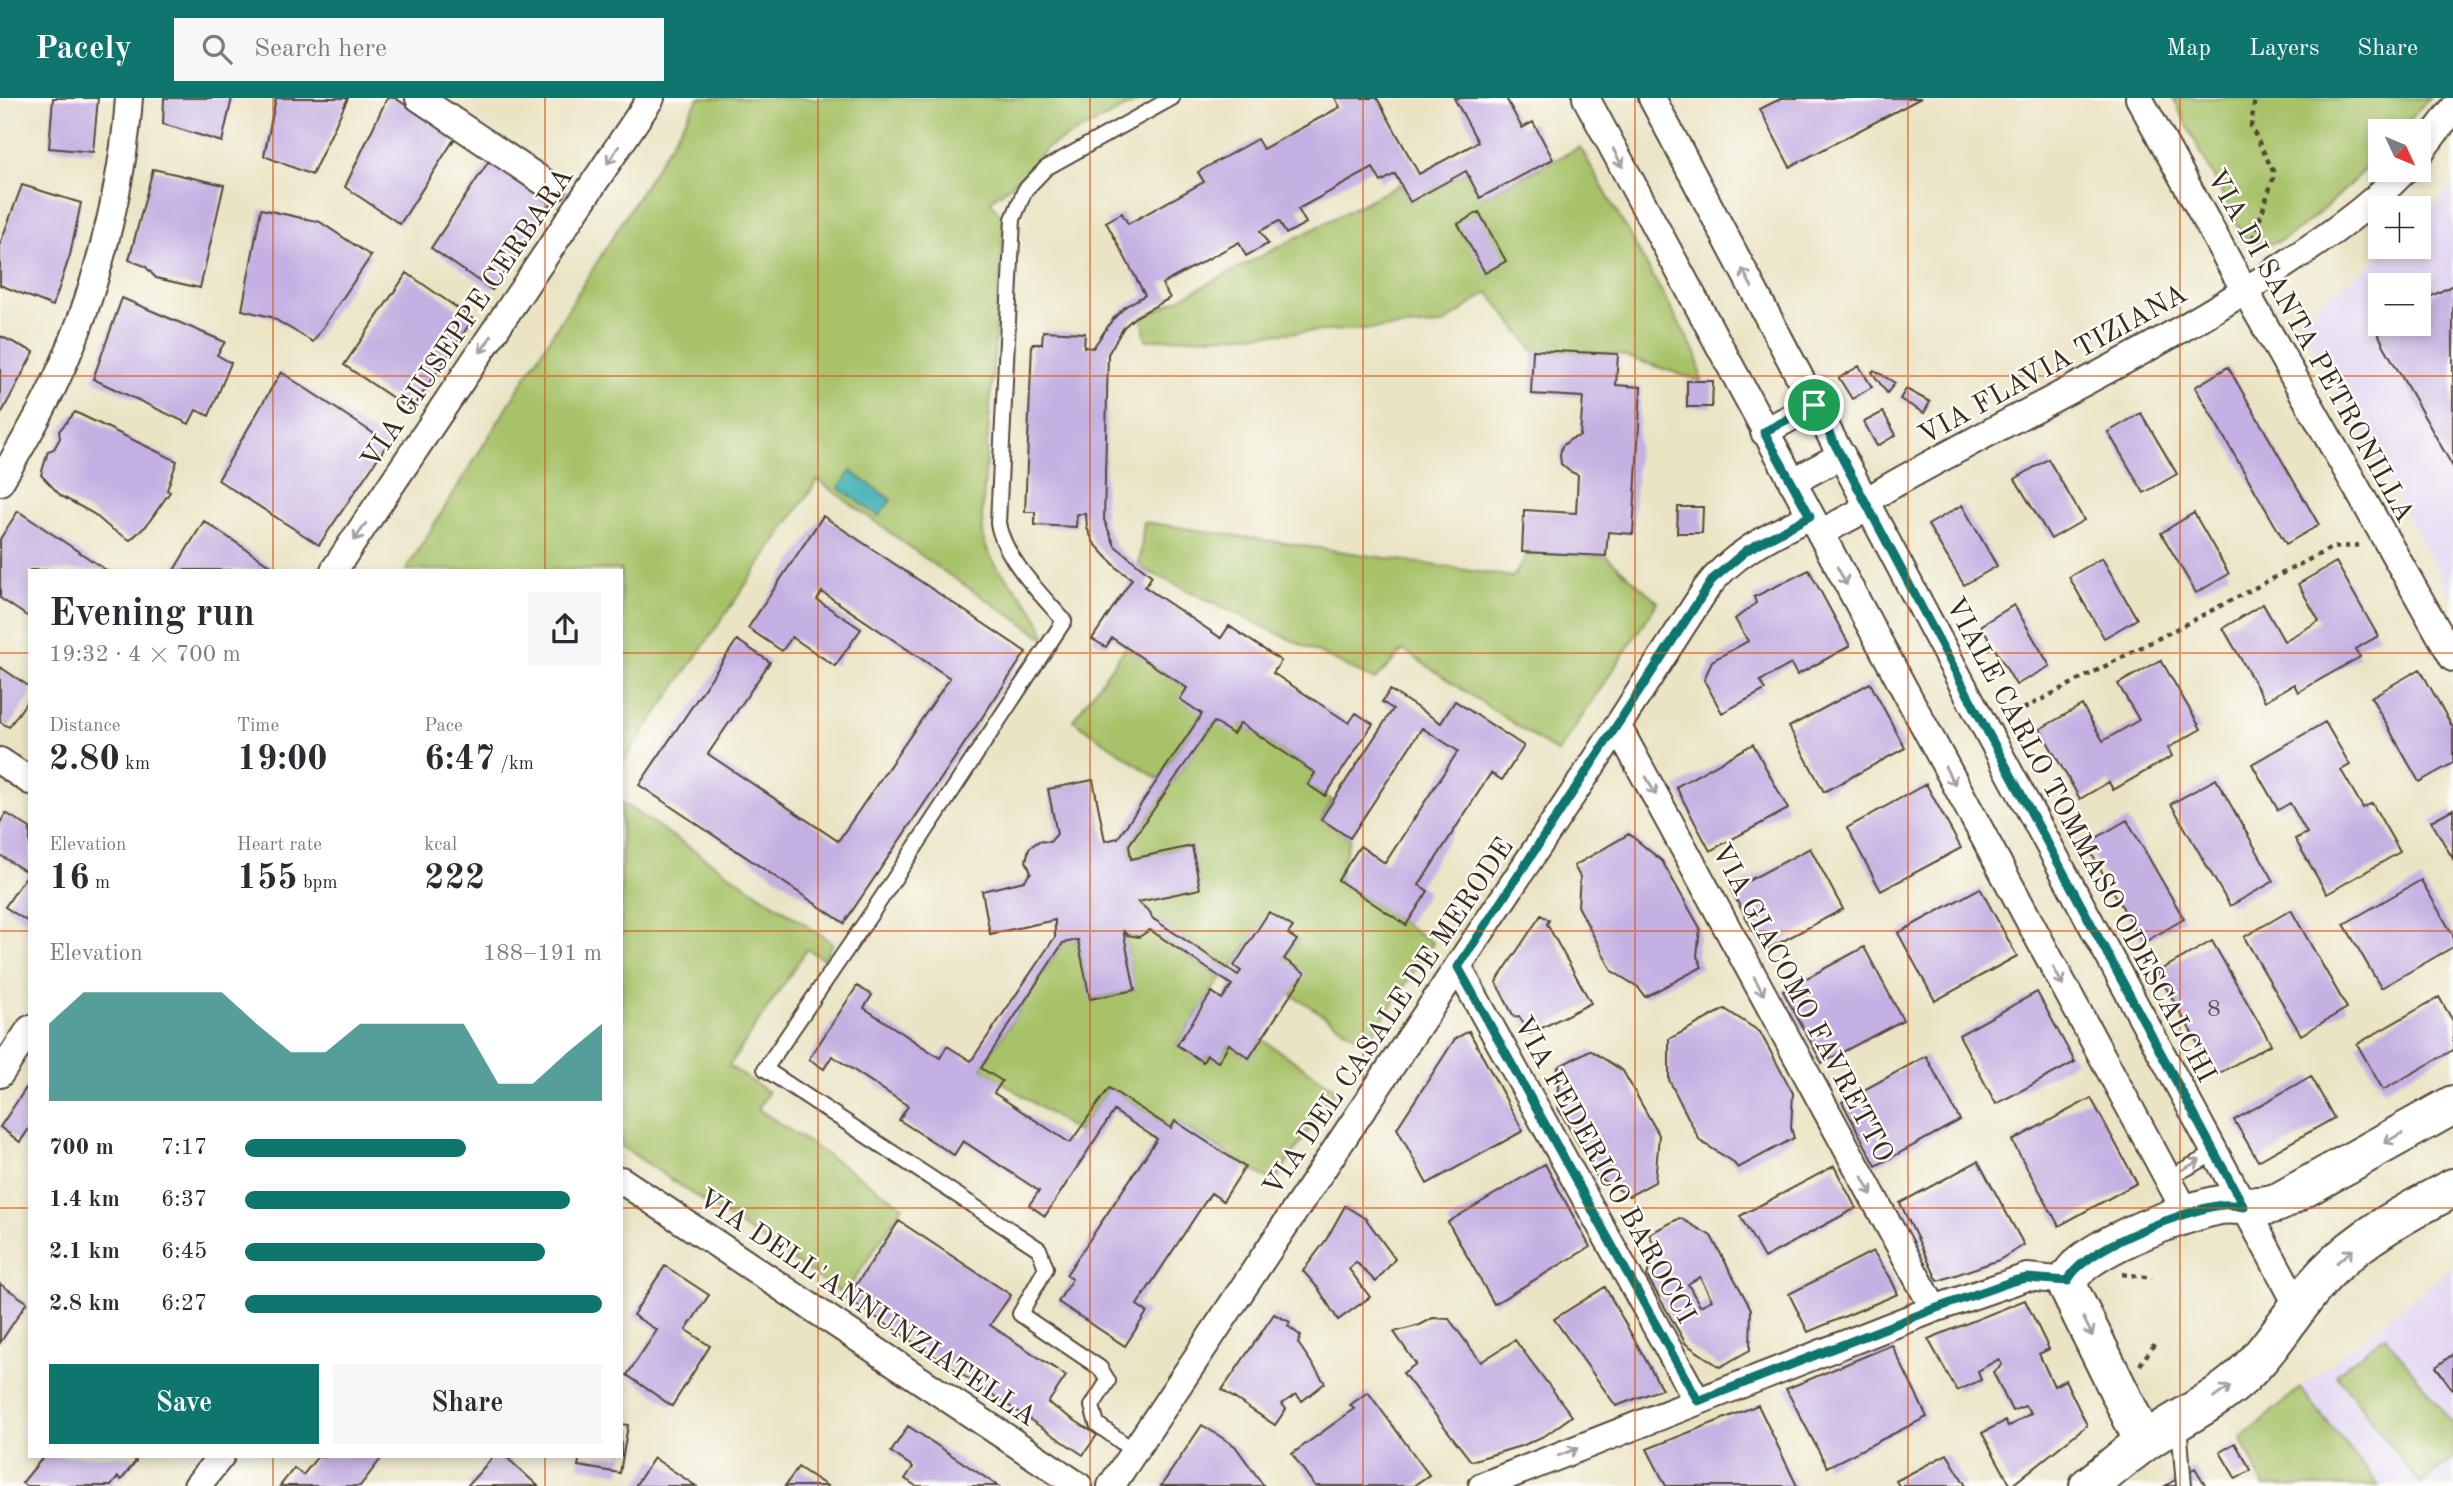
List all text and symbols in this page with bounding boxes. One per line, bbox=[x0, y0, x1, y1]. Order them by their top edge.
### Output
search box bbox=[174, 18, 664, 81]
icon: search bbox=[198, 30, 236, 68]
text: Pacely bbox=[35, 33, 132, 66]
text: Search here bbox=[254, 36, 387, 62]
text: Map bbox=[2167, 37, 2211, 61]
text: Layers bbox=[2249, 37, 2319, 61]
text: Share bbox=[2357, 37, 2418, 61]
north arrow bbox=[2368, 119, 2431, 182]
map controls bbox=[2368, 119, 2431, 336]
one-way arrow bbox=[606, 144, 620, 164]
one-way arrow bbox=[1612, 147, 1625, 168]
street label: VIA GIUSEPPE CERBARA bbox=[357, 163, 580, 474]
street label: VIA DI SANTA PETRONILLA bbox=[2200, 165, 2418, 528]
button: + bbox=[2368, 196, 2431, 259]
one-way arrow bbox=[1740, 268, 1754, 289]
button: − bbox=[2368, 273, 2431, 336]
street label: VIA FLAVIA TIZIANA bbox=[1915, 280, 2192, 451]
one-way arrow bbox=[479, 333, 493, 353]
pin bbox=[1784, 375, 1844, 435]
icon: arrive bbox=[1795, 386, 1833, 424]
one-way arrow bbox=[352, 522, 366, 542]
one-way arrow bbox=[1836, 565, 1850, 585]
button: share bbox=[528, 592, 602, 666]
street label: VIALE CARLO TOMMASO ODESCALCHI bbox=[1939, 593, 2220, 1088]
text: Evening run bbox=[49, 596, 255, 634]
text: 19:32 · 4 × 700 m bbox=[49, 643, 241, 666]
text: Distance bbox=[49, 717, 121, 736]
text: Time bbox=[237, 717, 279, 736]
text: Pace bbox=[424, 717, 463, 736]
text: 2.80 bbox=[49, 742, 120, 777]
text: 19:00 bbox=[237, 742, 328, 777]
text: 6:47 bbox=[424, 742, 495, 777]
text: km bbox=[120, 755, 150, 774]
text: /km bbox=[495, 755, 534, 774]
one-way arrow bbox=[1944, 765, 1958, 786]
one-way arrow bbox=[1644, 775, 1658, 796]
street label: VIA DEL CASALE DE MERODE bbox=[1259, 834, 1520, 1202]
text: Elevation bbox=[49, 836, 126, 855]
text: Heart rate bbox=[237, 836, 322, 855]
text: kcal bbox=[424, 836, 457, 855]
street label: VIA GIACOMO FAVRETTO bbox=[1705, 840, 1897, 1167]
text: 16 bbox=[49, 861, 90, 896]
text: 155 bbox=[237, 861, 298, 896]
text: 222 bbox=[424, 861, 485, 896]
text: m bbox=[90, 874, 110, 893]
text: bpm bbox=[298, 874, 338, 893]
text: Elevation bbox=[49, 942, 143, 965]
text: 188–191 m bbox=[483, 942, 602, 965]
one-way arrow bbox=[2052, 965, 2066, 986]
one-way arrow bbox=[1753, 975, 1766, 996]
house number: 8 bbox=[2207, 998, 2221, 1022]
street label: VIA FEDERICO BAROCCI bbox=[1507, 1012, 1700, 1329]
one-way arrow bbox=[2384, 1131, 2404, 1145]
text: 700 m bbox=[49, 1136, 114, 1159]
text: 7:17 bbox=[161, 1136, 207, 1159]
one-way arrow bbox=[2180, 1158, 2201, 1172]
one-way arrow bbox=[1860, 1176, 1874, 1196]
street label: VIA DELL'ANNUNZIATELLA bbox=[692, 1185, 1041, 1432]
text: 1.4 km bbox=[49, 1188, 120, 1211]
text: 6:37 bbox=[161, 1188, 207, 1211]
text: 2.1 km bbox=[49, 1240, 120, 1263]
text: 6:45 bbox=[161, 1240, 207, 1263]
one-way arrow bbox=[2336, 1249, 2354, 1264]
text: 2.8 km bbox=[49, 1292, 120, 1315]
text: 6:27 bbox=[161, 1292, 207, 1315]
one-way arrow bbox=[2081, 1316, 2095, 1337]
button: Save bbox=[49, 1364, 319, 1444]
button: Share bbox=[333, 1364, 602, 1444]
one-way arrow bbox=[2212, 1385, 2231, 1399]
one-way arrow bbox=[1557, 1445, 1578, 1458]

